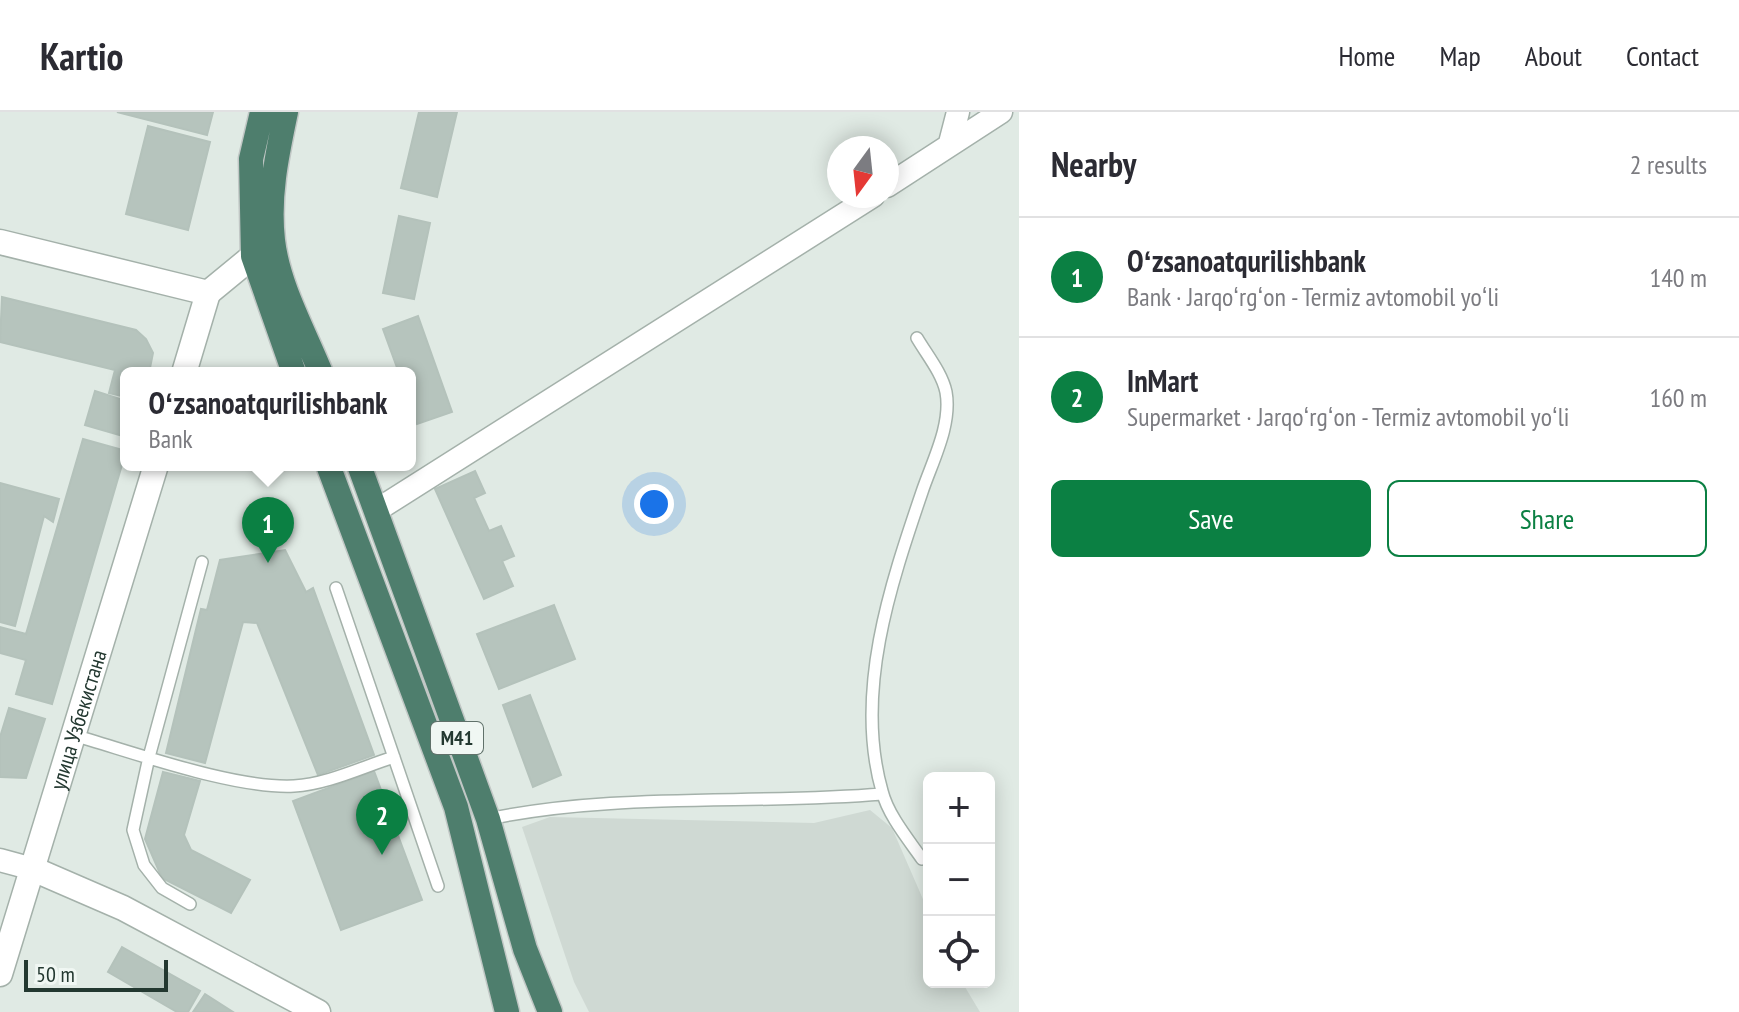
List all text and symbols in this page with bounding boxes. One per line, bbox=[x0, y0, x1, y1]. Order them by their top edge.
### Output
text: Kartio bbox=[40, 31, 124, 80]
text: Home bbox=[1339, 37, 1395, 74]
text: Map bbox=[1439, 37, 1481, 74]
text: About bbox=[1525, 37, 1582, 74]
text: Contact bbox=[1626, 37, 1699, 74]
north arrow bbox=[827, 136, 899, 208]
text: Nearby bbox=[1051, 142, 1136, 186]
text: 2 results bbox=[1630, 148, 1707, 181]
text: Oʻzsanoatqurilishbank bbox=[1127, 241, 1366, 280]
text: 1 bbox=[1071, 261, 1083, 294]
text: 140 m bbox=[1649, 261, 1707, 294]
text: Bank · Jarqoʻrgʻon - Termiz avtomobil yoʻli bbox=[1127, 280, 1499, 313]
text: InMart bbox=[1127, 361, 1198, 400]
popup bbox=[120, 367, 416, 471]
text: 2 bbox=[1071, 381, 1083, 414]
text: 160 m bbox=[1649, 381, 1707, 414]
text: Oʻzsanoatqurilishbank bbox=[149, 383, 387, 422]
text: Supermarket · Jarqoʻrgʻon - Termiz avtomobil yoʻli bbox=[1127, 400, 1569, 433]
text: Bank bbox=[149, 422, 193, 455]
button: Save bbox=[1051, 480, 1371, 557]
button: Share bbox=[1387, 480, 1707, 557]
your location bbox=[634, 484, 674, 524]
pin: 1 bbox=[242, 497, 294, 563]
street label: улица Узбекистана bbox=[43, 646, 113, 793]
road number: M41 bbox=[431, 722, 483, 754]
map controls bbox=[923, 772, 995, 988]
button: + bbox=[923, 772, 995, 844]
pin: 2 bbox=[356, 789, 408, 855]
button: − bbox=[923, 844, 995, 916]
button: locate bbox=[923, 916, 995, 988]
scale bar bbox=[24, 956, 168, 992]
text: 50 m bbox=[36, 960, 75, 988]

